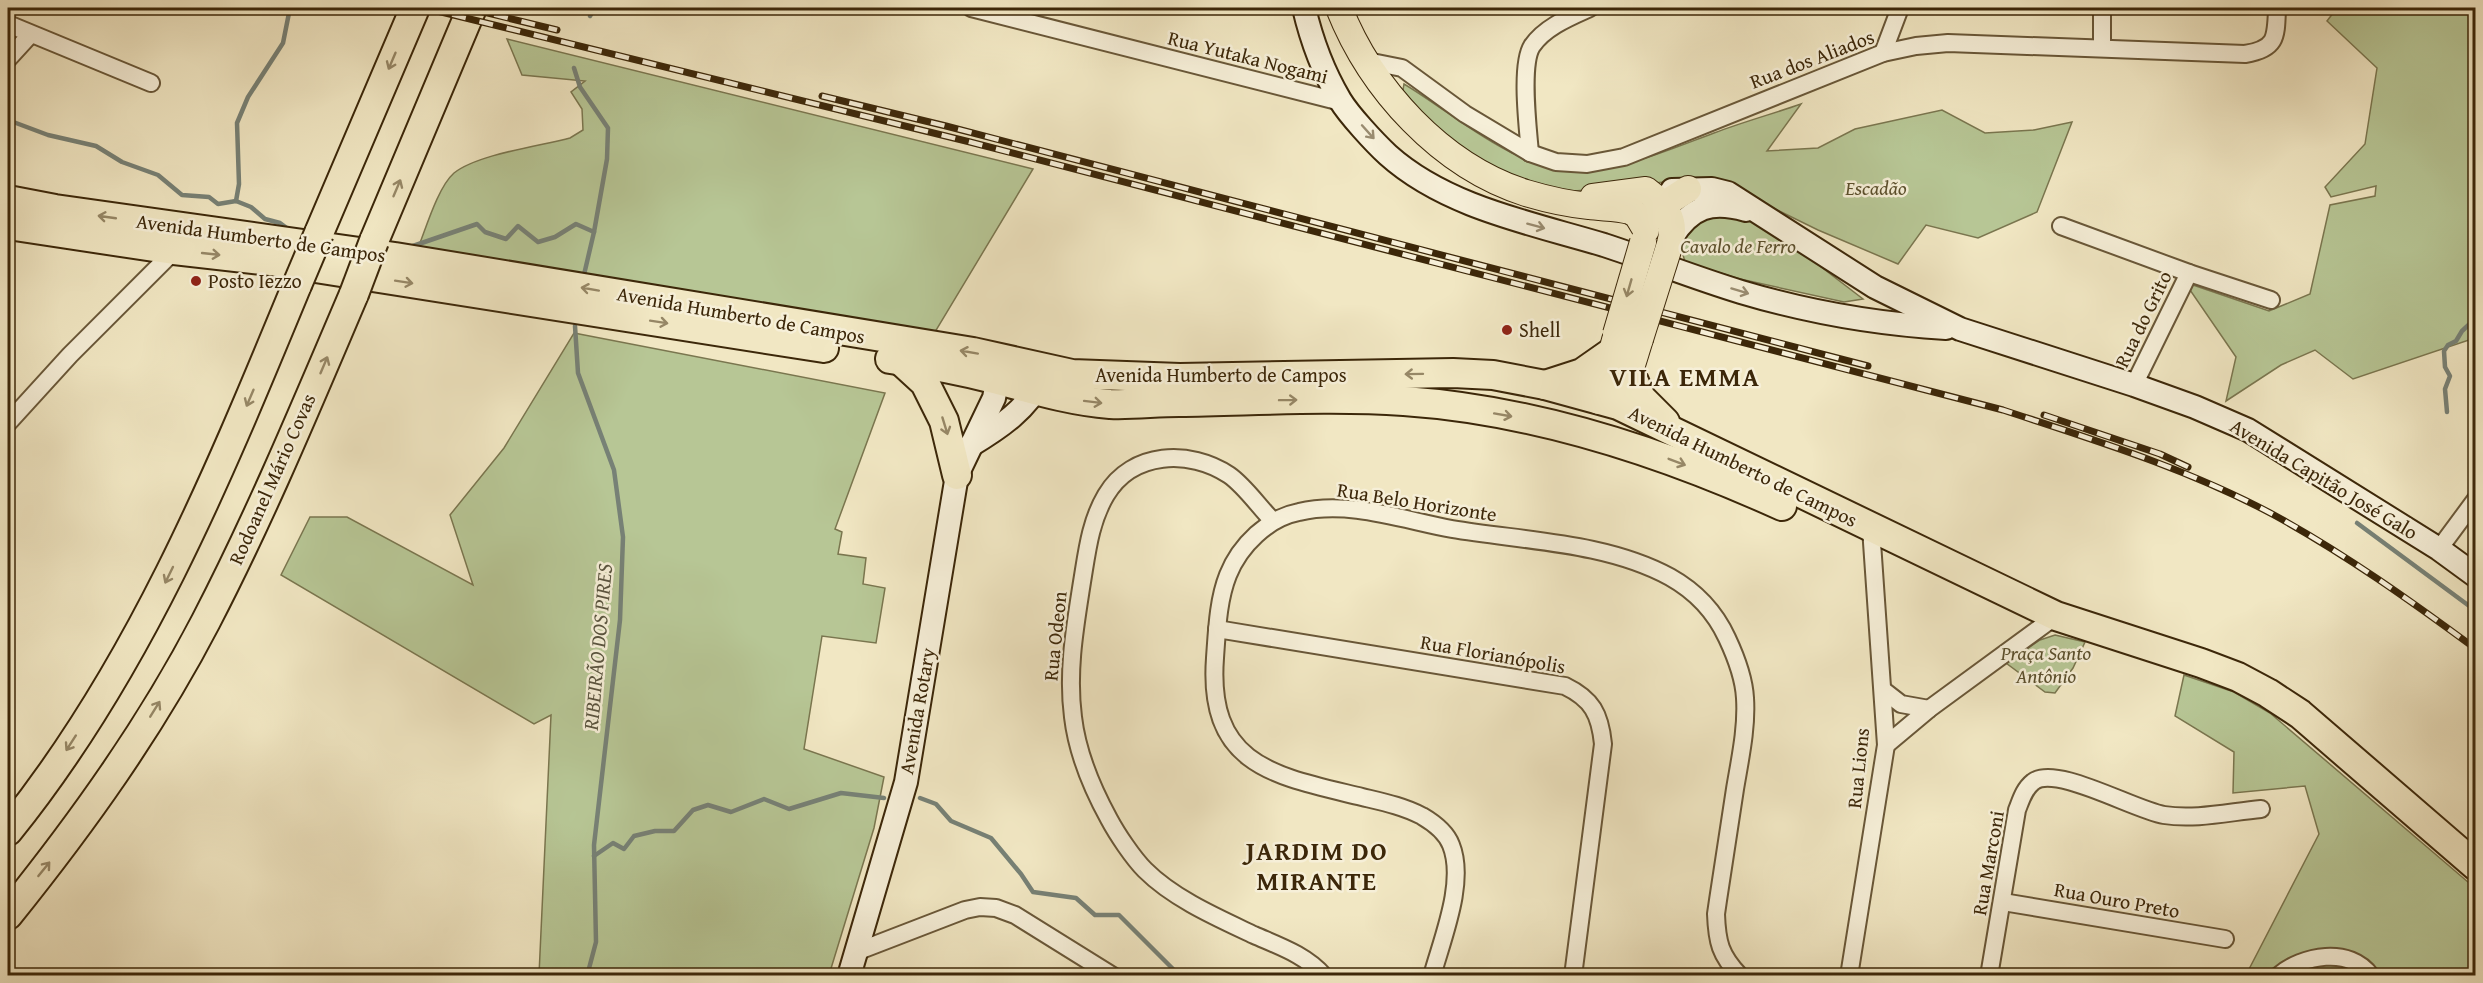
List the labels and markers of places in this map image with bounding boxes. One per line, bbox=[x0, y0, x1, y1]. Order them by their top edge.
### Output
place label: Posto Iezzo bbox=[208, 266, 302, 295]
marker: Posto Iezzo bbox=[189, 274, 203, 288]
place label: Shell bbox=[1519, 315, 1561, 344]
marker: Shell bbox=[1500, 323, 1514, 337]

